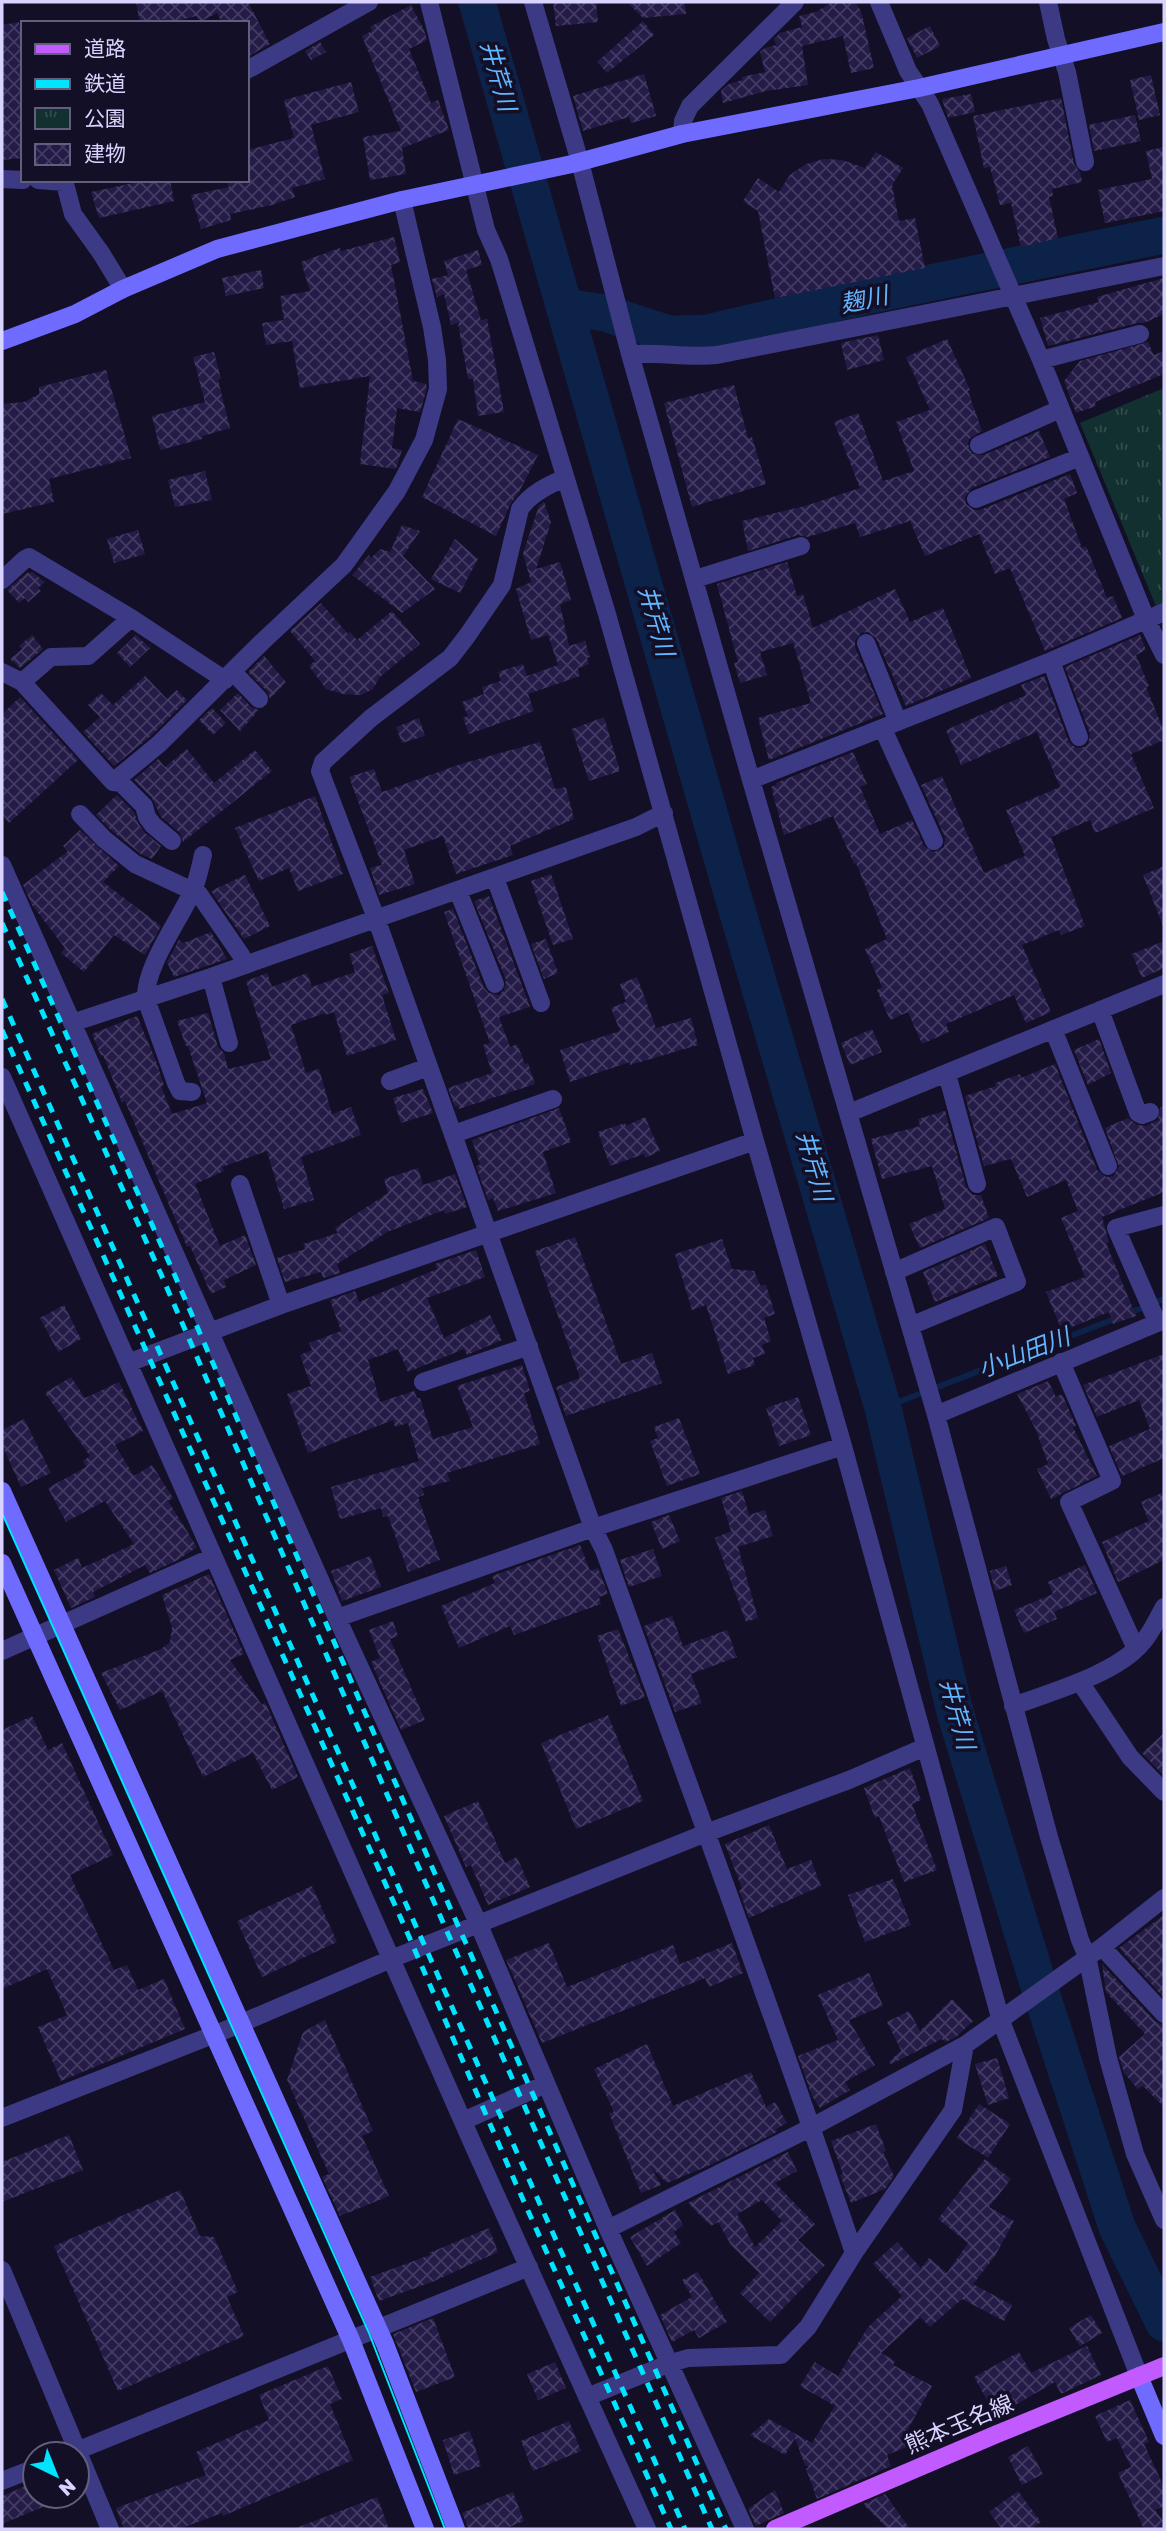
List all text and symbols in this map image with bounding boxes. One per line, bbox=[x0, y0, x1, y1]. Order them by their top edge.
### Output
legend bbox=[21, 21, 248, 182]
text: 道路 bbox=[84, 35, 126, 61]
water label: 井芹川 bbox=[476, 37, 524, 117]
text: 鉄道 bbox=[84, 70, 126, 96]
text: 公園 bbox=[84, 105, 126, 131]
text: 建物 bbox=[84, 140, 126, 166]
water label: 麹川 bbox=[837, 279, 893, 318]
water label: 井芹川 bbox=[634, 582, 682, 662]
water label: 井芹川 bbox=[792, 1127, 840, 1207]
water label: 小山田川 bbox=[973, 1320, 1076, 1382]
water label: 井芹川 bbox=[935, 1675, 983, 1755]
street label: 熊本玉名線 bbox=[900, 2388, 1017, 2458]
north arrow bbox=[21, 2440, 91, 2510]
text: N bbox=[55, 2474, 81, 2501]

